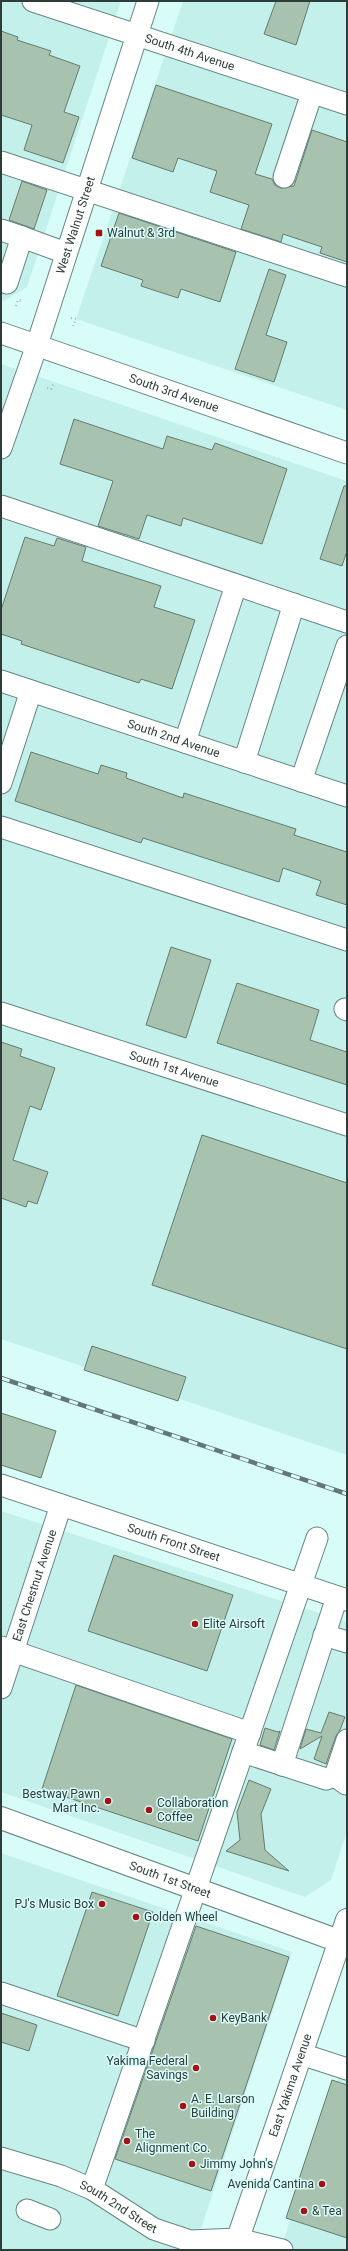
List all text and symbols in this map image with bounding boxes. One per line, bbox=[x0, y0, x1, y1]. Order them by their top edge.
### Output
street label: South 4th Avenue bbox=[143, 31, 236, 74]
street label: West Walnut Street bbox=[53, 175, 98, 276]
place label: Walnut & 3rd bbox=[107, 226, 175, 240]
marker: Walnut & 3rd bbox=[94, 228, 104, 238]
street label: South 3rd Avenue bbox=[127, 371, 221, 415]
street label: South 2nd Avenue bbox=[126, 717, 222, 760]
street label: South 1st Avenue bbox=[128, 1048, 221, 1090]
street label: South Front Street bbox=[126, 1521, 222, 1564]
street label: East Chestnut Avenue bbox=[10, 1528, 60, 1643]
place label: Elite Airsoft bbox=[203, 1617, 265, 1631]
marker: Elite Airsoft bbox=[190, 1619, 200, 1629]
place label: Bestway Pawn Mart Inc. bbox=[22, 1787, 100, 1815]
marker: Bestway Pawn Mart Inc. bbox=[103, 1796, 113, 1806]
place label: Collaboration Coffee bbox=[157, 1796, 228, 1824]
marker: Collaboration Coffee bbox=[144, 1805, 154, 1815]
street label: South 1st Street bbox=[127, 1858, 213, 1901]
place label: PJ's Music Box bbox=[15, 1897, 94, 1911]
marker: PJ's Music Box bbox=[97, 1899, 107, 1909]
place label: Golden Wheel bbox=[144, 1910, 218, 1924]
marker: Golden Wheel bbox=[131, 1912, 141, 1922]
place label: KeyBank bbox=[221, 2011, 268, 2025]
marker: KeyBank bbox=[208, 2013, 218, 2023]
street label: East Yakima Avenue bbox=[266, 2032, 315, 2139]
place label: Yakima Federal Savings bbox=[106, 2054, 188, 2082]
marker: Yakima Federal Savings bbox=[191, 2063, 201, 2073]
place label: A. E. Larson Building bbox=[191, 2092, 255, 2120]
marker: A. E. Larson Building bbox=[178, 2101, 188, 2111]
place label: The Alignment Co. bbox=[135, 2127, 210, 2155]
marker: The Alignment Co. bbox=[122, 2136, 132, 2146]
place label: Jimmy John's bbox=[200, 2157, 273, 2171]
marker: Jimmy John's bbox=[187, 2159, 197, 2169]
place label: Avenida Cantina bbox=[228, 2177, 314, 2191]
street label: South 2nd Street bbox=[78, 2178, 159, 2236]
marker: Avenida Cantina bbox=[317, 2179, 327, 2189]
place label: & Tea bbox=[312, 2204, 342, 2218]
marker: & Tea bbox=[299, 2206, 309, 2216]

